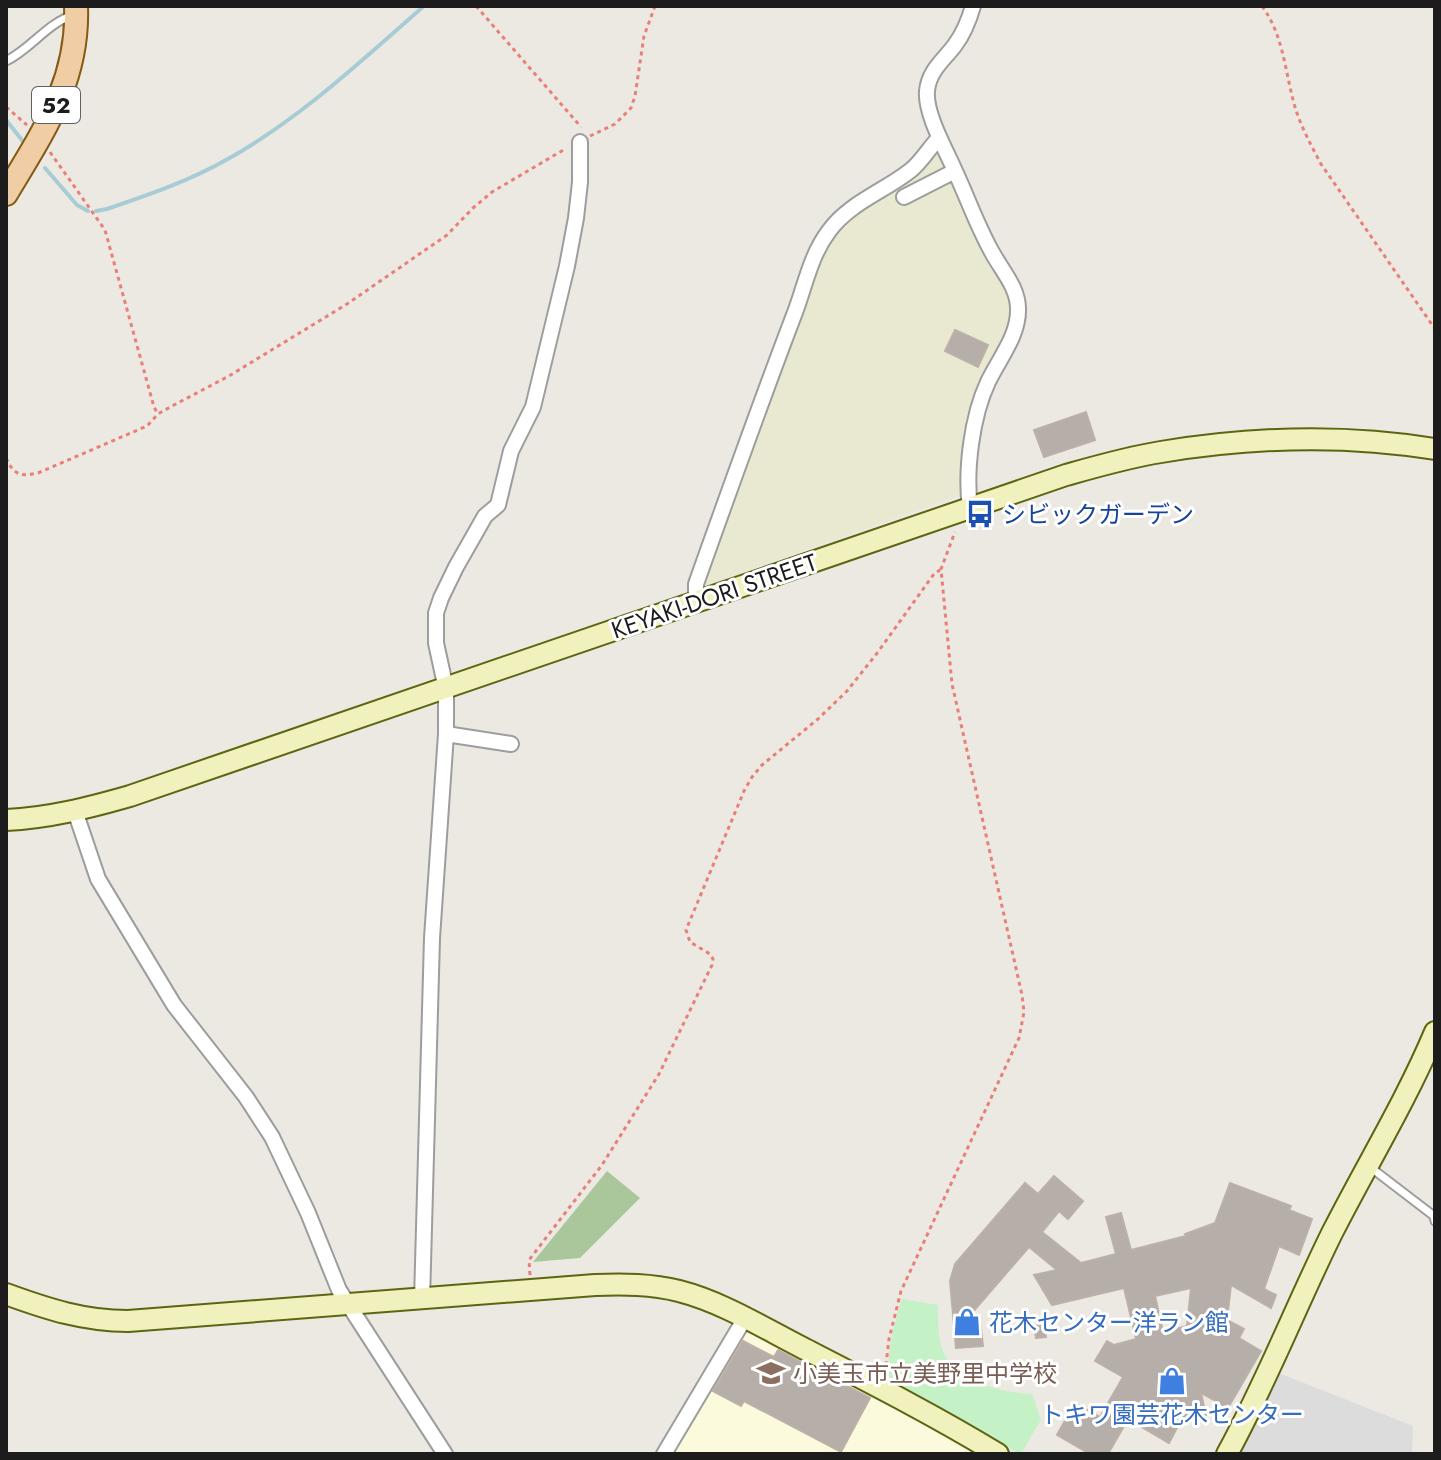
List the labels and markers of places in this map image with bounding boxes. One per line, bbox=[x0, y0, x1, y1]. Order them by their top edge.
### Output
place label: シビックガーデン bbox=[1002, 497, 1194, 532]
bus stop icon: シビックガーデン bbox=[965, 499, 995, 529]
place label: 花木センター洋ラン館 bbox=[989, 1305, 1229, 1340]
shop icon: 花木センター洋ラン館 bbox=[952, 1307, 982, 1337]
place label: 小美玉市立美野里中学校 bbox=[793, 1356, 1057, 1391]
school or university icon: 小美玉市立美野里中学校 bbox=[756, 1358, 786, 1388]
shop icon: トキワ園芸花木センター bbox=[1157, 1366, 1187, 1396]
place label: トキワ園芸花木センター bbox=[1040, 1397, 1304, 1432]

